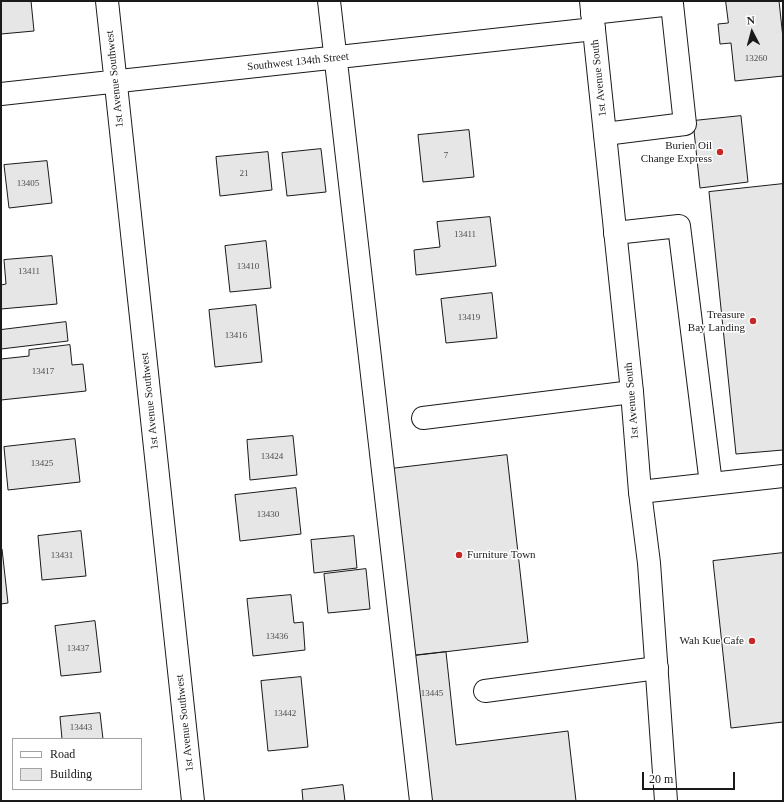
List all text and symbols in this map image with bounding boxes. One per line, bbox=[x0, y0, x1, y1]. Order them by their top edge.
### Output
north arrow bbox=[732, 12, 772, 52]
text: N bbox=[746, 14, 755, 26]
street label: 1st Avenue Southwest bbox=[103, 30, 127, 128]
street label: 1st Avenue South bbox=[588, 39, 610, 117]
street label: Southwest 134th Street bbox=[247, 50, 349, 74]
house number: 13260 bbox=[745, 54, 767, 64]
place label: Burien Oil Change Express bbox=[641, 139, 712, 165]
marker: Burien Oil Change Express bbox=[715, 147, 725, 157]
house number: 7 bbox=[444, 151, 448, 161]
house number: 21 bbox=[240, 169, 248, 179]
house number: 13405 bbox=[17, 179, 39, 189]
house number: 13411 bbox=[454, 230, 476, 240]
house number: 13410 bbox=[237, 262, 259, 272]
house number: 13411 bbox=[18, 267, 40, 277]
place label: Treasure Bay Landing bbox=[688, 308, 745, 334]
house number: 13419 bbox=[458, 313, 480, 323]
marker: Treasure Bay Landing bbox=[748, 316, 758, 326]
house number: 13416 bbox=[225, 331, 247, 341]
street label: 1st Avenue Southwest bbox=[138, 352, 162, 450]
street label: 1st Avenue South bbox=[622, 362, 642, 440]
house number: 13417 bbox=[32, 367, 54, 377]
house number: 13424 bbox=[261, 452, 283, 462]
house number: 13425 bbox=[31, 459, 53, 469]
house number: 13430 bbox=[257, 510, 279, 520]
place label: Furniture Town bbox=[467, 548, 536, 562]
marker: Furniture Town bbox=[454, 550, 464, 560]
house number: 13431 bbox=[51, 551, 73, 561]
house number: 13436 bbox=[266, 632, 288, 642]
place label: Wah Kue Cafe bbox=[680, 634, 744, 648]
marker: Wah Kue Cafe bbox=[747, 636, 757, 646]
house number: 13437 bbox=[67, 644, 89, 654]
street label: 1st Avenue Southwest bbox=[173, 674, 197, 772]
house number: 13445 bbox=[421, 689, 443, 699]
house number: 13442 bbox=[274, 709, 296, 719]
house number: 13443 bbox=[70, 723, 92, 733]
legend bbox=[12, 738, 142, 790]
text: Road bbox=[50, 747, 75, 761]
scale bar bbox=[644, 764, 737, 790]
text: Building bbox=[50, 767, 92, 781]
text: 20 m bbox=[649, 772, 673, 786]

